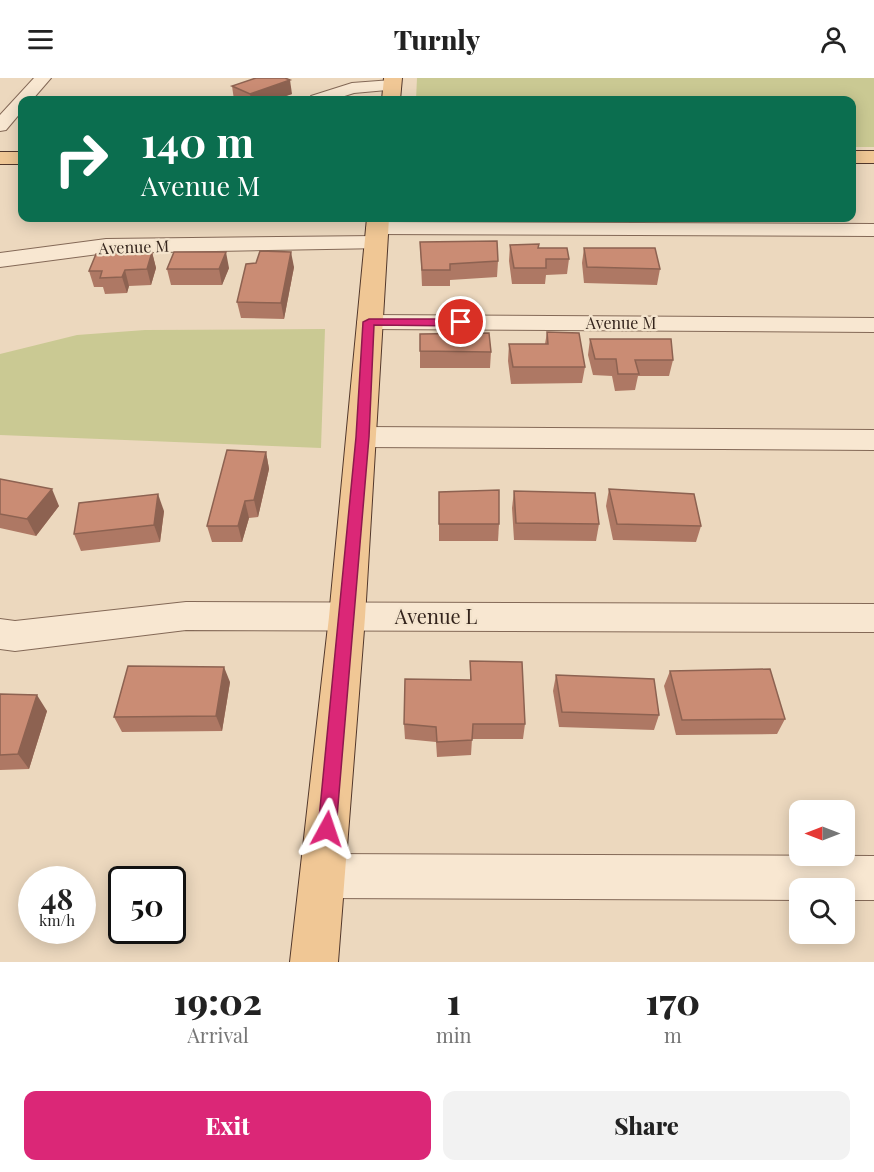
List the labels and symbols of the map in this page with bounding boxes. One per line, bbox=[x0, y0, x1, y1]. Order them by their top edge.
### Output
street label: Avenue M bbox=[97, 235, 170, 258]
pin bbox=[435, 296, 486, 347]
street label: Avenue M bbox=[585, 312, 656, 333]
street label: Avenue L bbox=[394, 602, 478, 629]
position arrow bbox=[295, 797, 359, 861]
north arrow bbox=[789, 800, 855, 866]
speed limit sign: 50 bbox=[108, 866, 186, 944]

